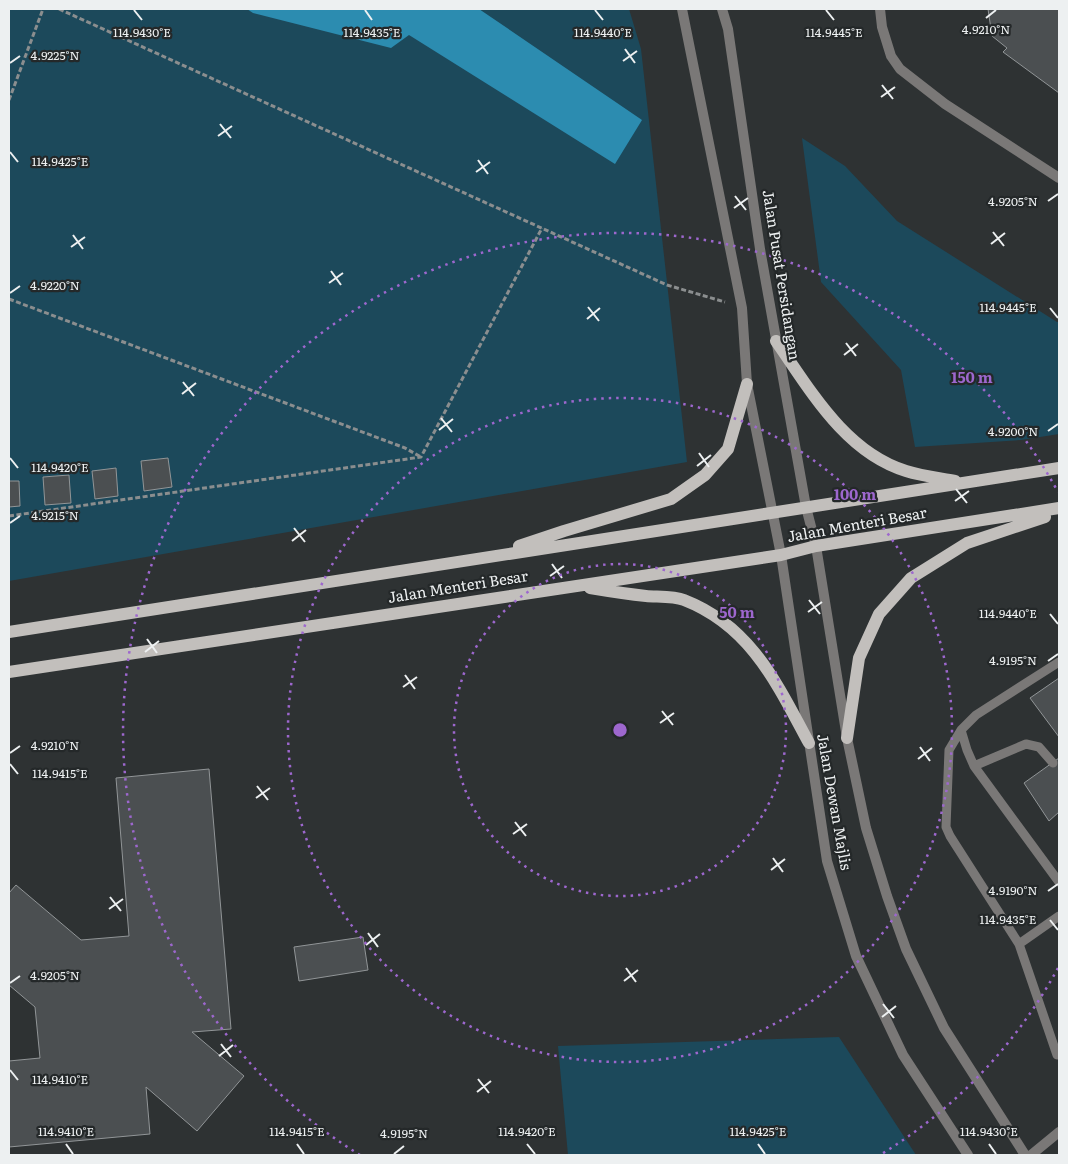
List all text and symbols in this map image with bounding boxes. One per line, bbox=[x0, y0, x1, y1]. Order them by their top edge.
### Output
text: 4.9210°N bbox=[962, 20, 1010, 38]
text: 114.9430°E bbox=[113, 23, 171, 41]
text: 114.9435°E bbox=[344, 23, 401, 41]
text: 114.9440°E bbox=[574, 23, 632, 41]
text: 114.9445°E bbox=[805, 23, 863, 41]
text: 4.9225°N bbox=[31, 46, 79, 64]
text: 114.9425°E bbox=[32, 152, 89, 170]
street label: Jalan Pusat Persidangan bbox=[758, 188, 807, 362]
text: 4.9205°N bbox=[988, 192, 1038, 210]
text: 4.9220°N bbox=[30, 276, 80, 294]
text: 114.9445°E bbox=[979, 298, 1037, 316]
text: 150 m bbox=[951, 365, 993, 388]
text: 4.9200°N bbox=[988, 422, 1038, 440]
text: 114.9420°E bbox=[31, 458, 89, 476]
text: 100 m bbox=[834, 482, 876, 505]
street label: Jalan Menteri Besar bbox=[785, 500, 928, 547]
text: 4.9215°N bbox=[31, 506, 79, 524]
street label: Jalan Menteri Besar bbox=[386, 563, 529, 608]
text: 50 m bbox=[719, 600, 755, 623]
text: 114.9440°E bbox=[979, 604, 1037, 622]
text: 4.9195°N bbox=[989, 651, 1037, 669]
centre of rings bbox=[611, 721, 629, 739]
street label: Jalan Dewan Majlis bbox=[812, 732, 859, 872]
text: 4.9210°N bbox=[31, 736, 79, 754]
text: 114.9415°E bbox=[32, 764, 88, 782]
text: 4.9190°N bbox=[989, 881, 1037, 899]
text: 114.9435°E bbox=[980, 910, 1037, 928]
text: 4.9205°N bbox=[30, 966, 80, 984]
text: 114.9410°E bbox=[32, 1070, 88, 1088]
text: 114.9410°E bbox=[38, 1122, 94, 1140]
text: 114.9415°E bbox=[269, 1122, 325, 1140]
text: 114.9420°E bbox=[498, 1122, 556, 1140]
text: 114.9425°E bbox=[730, 1122, 787, 1140]
text: 114.9430°E bbox=[960, 1122, 1018, 1140]
text: 4.9195°N bbox=[380, 1124, 428, 1142]

